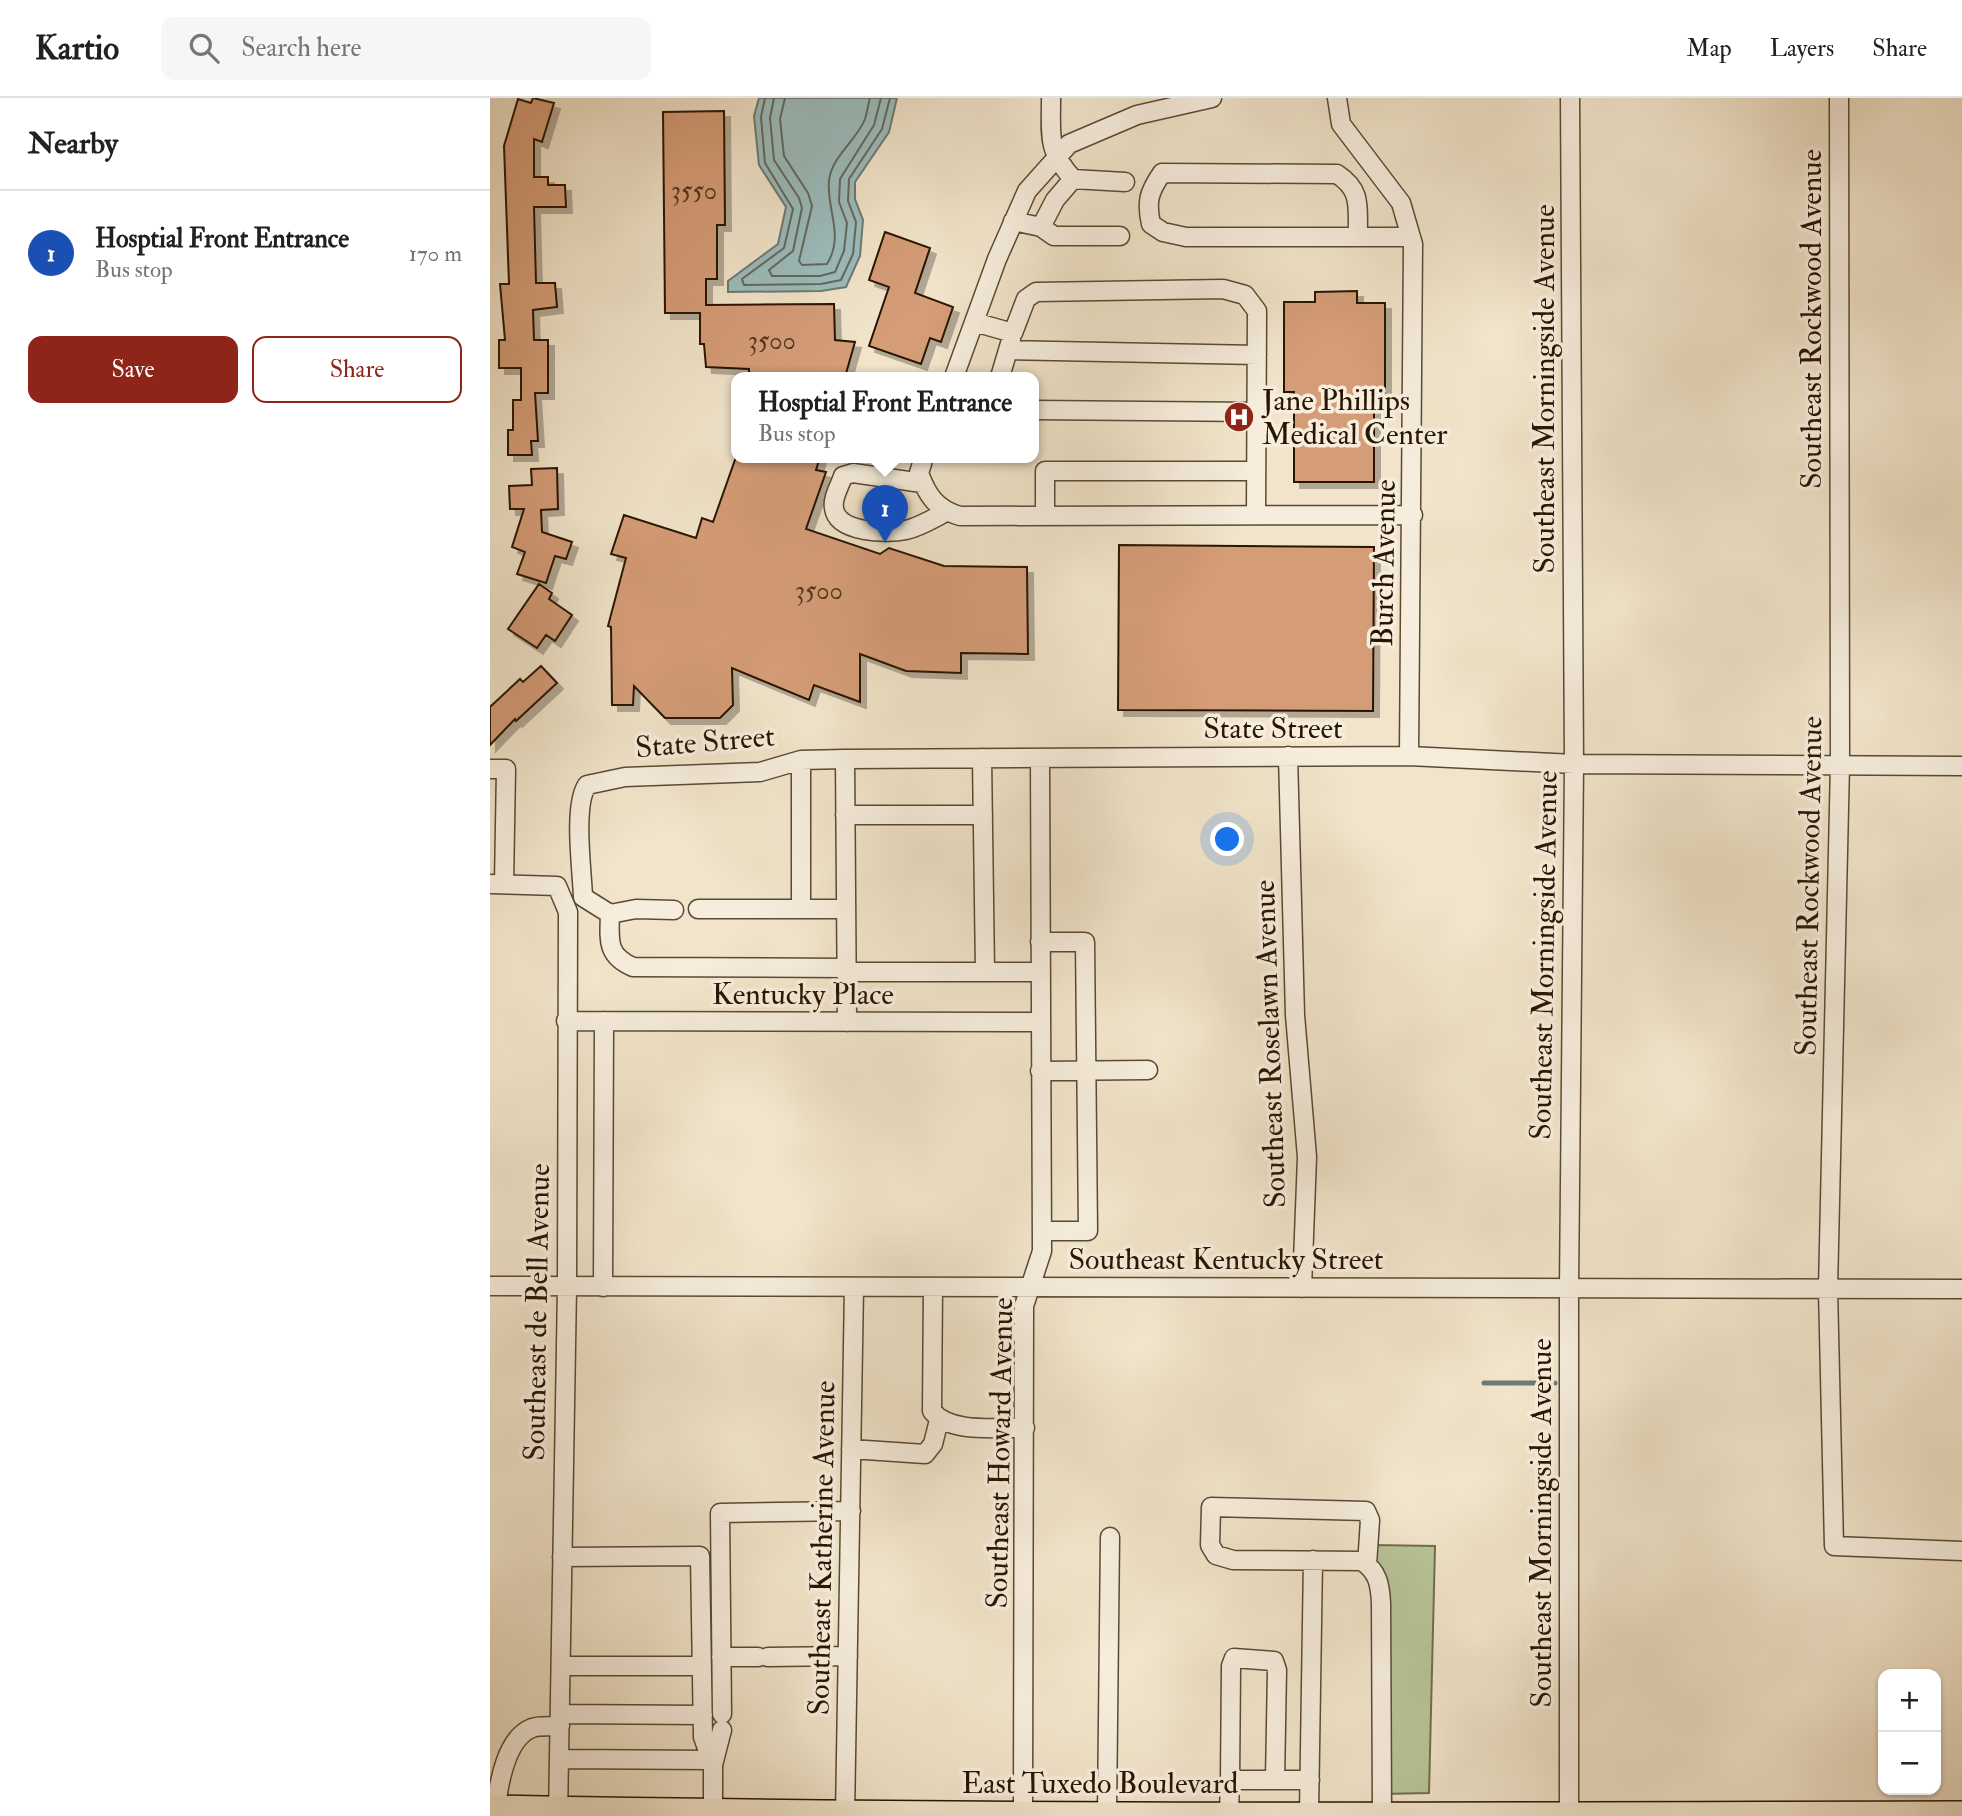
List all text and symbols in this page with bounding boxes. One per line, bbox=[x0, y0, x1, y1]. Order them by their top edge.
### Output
search box bbox=[161, 17, 651, 80]
text: Kartio bbox=[35, 28, 119, 69]
icon: search bbox=[185, 29, 223, 67]
text: Search here bbox=[241, 32, 361, 64]
text: Map bbox=[1687, 33, 1732, 64]
text: Layers bbox=[1770, 33, 1834, 64]
text: Share bbox=[1872, 33, 1927, 64]
text: Nearby bbox=[28, 125, 118, 162]
street label: Southeast Rockwood Avenue bbox=[1793, 149, 1830, 489]
house number: 3550 bbox=[671, 175, 717, 207]
street label: Southeast Morningside Avenue bbox=[1526, 204, 1563, 574]
text: Hosptial Front Entrance bbox=[95, 223, 349, 255]
text: 1 bbox=[47, 239, 55, 268]
text: 170 m bbox=[409, 239, 462, 268]
text: Bus stop bbox=[95, 255, 173, 284]
house number: 3500 bbox=[748, 325, 796, 357]
button: Save bbox=[28, 336, 238, 403]
button: Share bbox=[252, 336, 462, 403]
popup bbox=[731, 372, 1039, 463]
place label: Jane Phillips Medical Center bbox=[1261, 382, 1447, 453]
text: Hosptial Front Entrance bbox=[758, 387, 1012, 419]
hospital icon: Jane Phillips Medical Center bbox=[1222, 400, 1256, 434]
text: Bus stop bbox=[758, 419, 836, 448]
street label: Burch Avenue bbox=[1364, 479, 1404, 647]
pin: 1 bbox=[862, 485, 908, 543]
house number: 3500 bbox=[795, 575, 843, 607]
street label: State Street bbox=[1203, 710, 1343, 747]
street label: Southeast Rockwood Avenue bbox=[1788, 716, 1830, 1056]
street label: State Street bbox=[634, 717, 776, 767]
street label: Southeast Morningside Avenue bbox=[1522, 770, 1566, 1140]
your location bbox=[1210, 822, 1244, 856]
street label: Southeast Roselawn Avenue bbox=[1246, 879, 1294, 1209]
street label: Kentucky Place bbox=[712, 976, 894, 1013]
street label: Southeast de Bell Avenue bbox=[516, 1163, 558, 1461]
street label: Southeast Kentucky Street bbox=[1068, 1241, 1384, 1278]
street label: Southeast Howard Avenue bbox=[979, 1297, 1021, 1609]
street label: Southeast Morningside Avenue bbox=[1523, 1338, 1560, 1708]
street label: Southeast Katherine Avenue bbox=[801, 1380, 843, 1716]
map controls bbox=[1878, 1669, 1941, 1795]
button: + bbox=[1878, 1669, 1941, 1732]
button: − bbox=[1878, 1732, 1941, 1795]
street label: East Tuxedo Boulevard bbox=[962, 1765, 1239, 1802]

